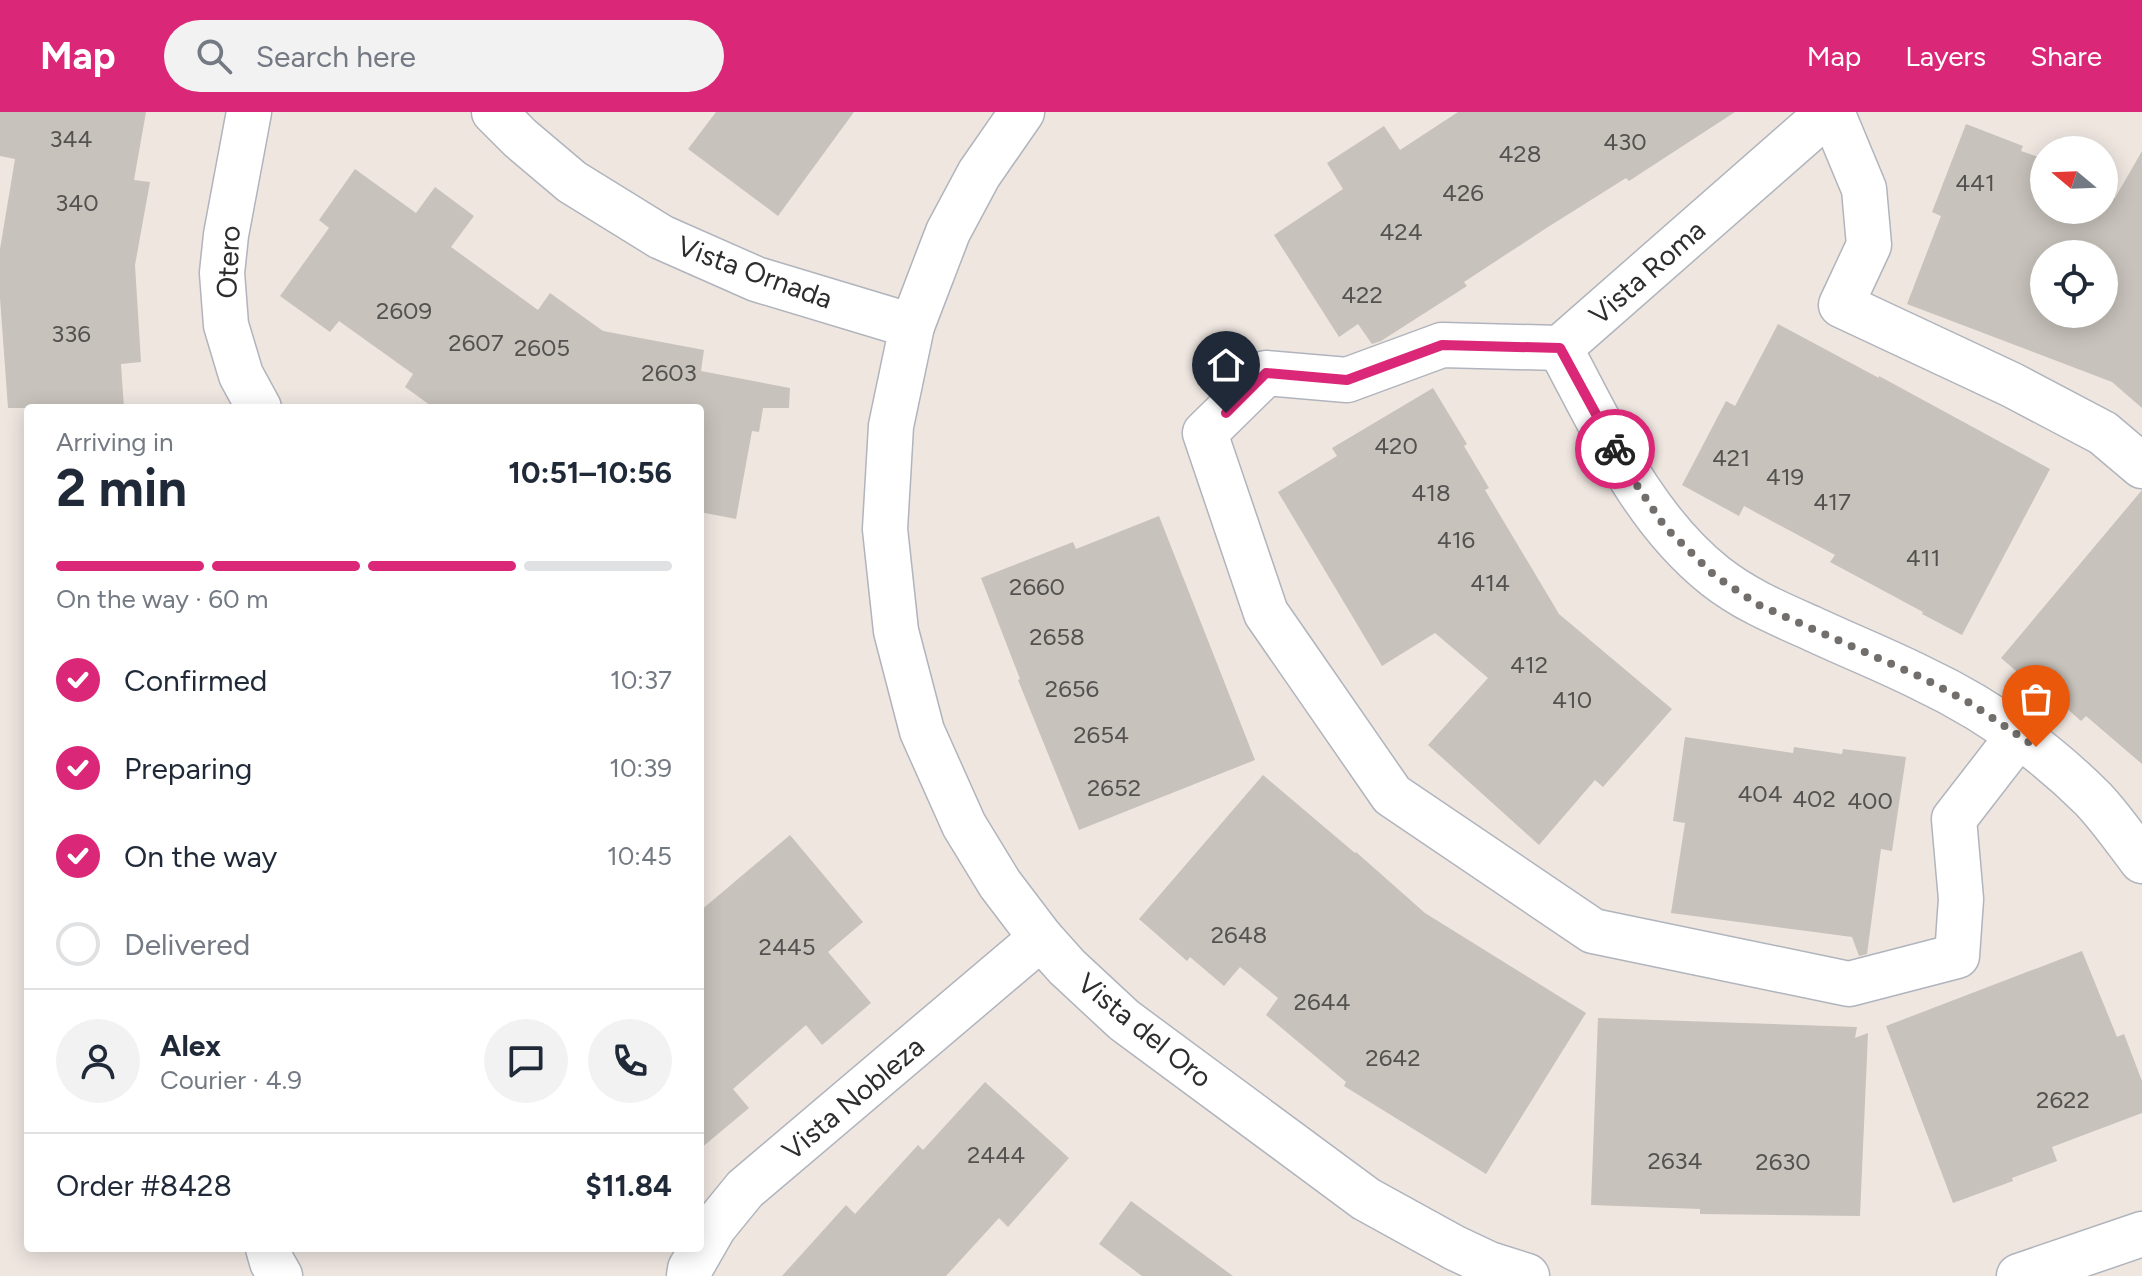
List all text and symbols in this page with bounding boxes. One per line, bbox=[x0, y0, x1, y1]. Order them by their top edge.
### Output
search box bbox=[164, 20, 724, 92]
text: Map bbox=[40, 33, 116, 79]
icon: search bbox=[192, 34, 236, 78]
text: Search here bbox=[256, 38, 416, 75]
text: Map bbox=[1807, 39, 1861, 73]
text: Layers bbox=[1905, 39, 1986, 73]
text: Share bbox=[2030, 39, 2102, 73]
house number: 344 bbox=[50, 124, 93, 153]
house number: 430 bbox=[1603, 127, 1647, 156]
north arrow bbox=[2030, 136, 2118, 224]
map controls bbox=[2030, 136, 2118, 328]
house number: 428 bbox=[1498, 139, 1542, 168]
house number: 441 bbox=[1955, 168, 1995, 197]
house number: 426 bbox=[1442, 178, 1484, 207]
house number: 340 bbox=[55, 188, 99, 217]
street label: Vista Roma bbox=[1582, 212, 1712, 332]
house number: 424 bbox=[1379, 217, 1423, 246]
street label: Otero bbox=[209, 225, 247, 299]
street label: Vista Ornada bbox=[673, 228, 837, 316]
button: locate bbox=[2030, 240, 2118, 328]
house number: 422 bbox=[1341, 280, 1383, 309]
house number: 2609 bbox=[376, 296, 432, 325]
house number: 336 bbox=[51, 319, 91, 348]
house number: 2607 bbox=[448, 328, 504, 357]
pin bbox=[1192, 331, 1260, 413]
house number: 2605 bbox=[514, 333, 570, 362]
icon: home bbox=[1204, 343, 1248, 387]
house number: 2603 bbox=[641, 358, 697, 387]
courier bbox=[1575, 409, 1655, 489]
text: Arriving in bbox=[56, 426, 174, 458]
icon: bike bbox=[1593, 427, 1637, 471]
house number: 420 bbox=[1374, 431, 1418, 460]
house number: 421 bbox=[1712, 443, 1750, 472]
text: 10:51–10:56 bbox=[508, 454, 672, 491]
text: 2 min bbox=[56, 457, 187, 519]
house number: 419 bbox=[1766, 462, 1804, 491]
house number: 418 bbox=[1411, 478, 1451, 507]
house number: 417 bbox=[1813, 487, 1851, 516]
house number: 416 bbox=[1437, 525, 1475, 554]
house number: 411 bbox=[1906, 543, 1940, 572]
house number: 414 bbox=[1470, 568, 1510, 597]
house number: 2660 bbox=[1009, 572, 1065, 601]
text: On the way · 60 m bbox=[56, 583, 268, 615]
house number: 2658 bbox=[1029, 622, 1085, 651]
house number: 412 bbox=[1510, 650, 1548, 679]
icon: check bbox=[56, 658, 100, 702]
text: Confirmed bbox=[124, 662, 267, 699]
text: 10:37 bbox=[610, 664, 672, 696]
pin bbox=[2002, 665, 2070, 747]
house number: 2656 bbox=[1045, 674, 1099, 703]
icon: bag bbox=[2014, 677, 2058, 721]
house number: 410 bbox=[1552, 685, 1592, 714]
house number: 2654 bbox=[1073, 720, 1129, 749]
icon: check bbox=[56, 746, 100, 790]
text: Preparing bbox=[124, 750, 252, 787]
text: 10:39 bbox=[609, 752, 672, 784]
house number: 2652 bbox=[1087, 773, 1141, 802]
house number: 404 bbox=[1737, 779, 1783, 808]
house number: 402 bbox=[1792, 784, 1836, 813]
house number: 400 bbox=[1847, 786, 1893, 815]
icon: check bbox=[56, 834, 100, 878]
text: On the way bbox=[124, 838, 277, 875]
text: 10:45 bbox=[607, 840, 672, 872]
house number: 2648 bbox=[1211, 920, 1267, 949]
text: Delivered bbox=[124, 926, 250, 963]
house number: 2445 bbox=[758, 932, 816, 961]
street label: Vista del Oro bbox=[1071, 966, 1219, 1094]
house number: 2644 bbox=[1294, 987, 1350, 1016]
button: person bbox=[56, 1019, 140, 1103]
button: chat bbox=[484, 1019, 568, 1103]
button: phone bbox=[588, 1019, 672, 1103]
text: Alex bbox=[160, 1027, 221, 1064]
street label: Vista Nobleza bbox=[775, 1029, 931, 1167]
house number: 2642 bbox=[1365, 1043, 1421, 1072]
text: Courier · 4.9 bbox=[160, 1064, 302, 1096]
house number: 2622 bbox=[2036, 1085, 2090, 1114]
house number: 2444 bbox=[967, 1140, 1025, 1169]
house number: 2634 bbox=[1648, 1146, 1703, 1175]
house number: 2630 bbox=[1755, 1147, 1811, 1176]
text: Order #8428 bbox=[56, 1167, 232, 1204]
text: $11.84 bbox=[585, 1167, 672, 1204]

